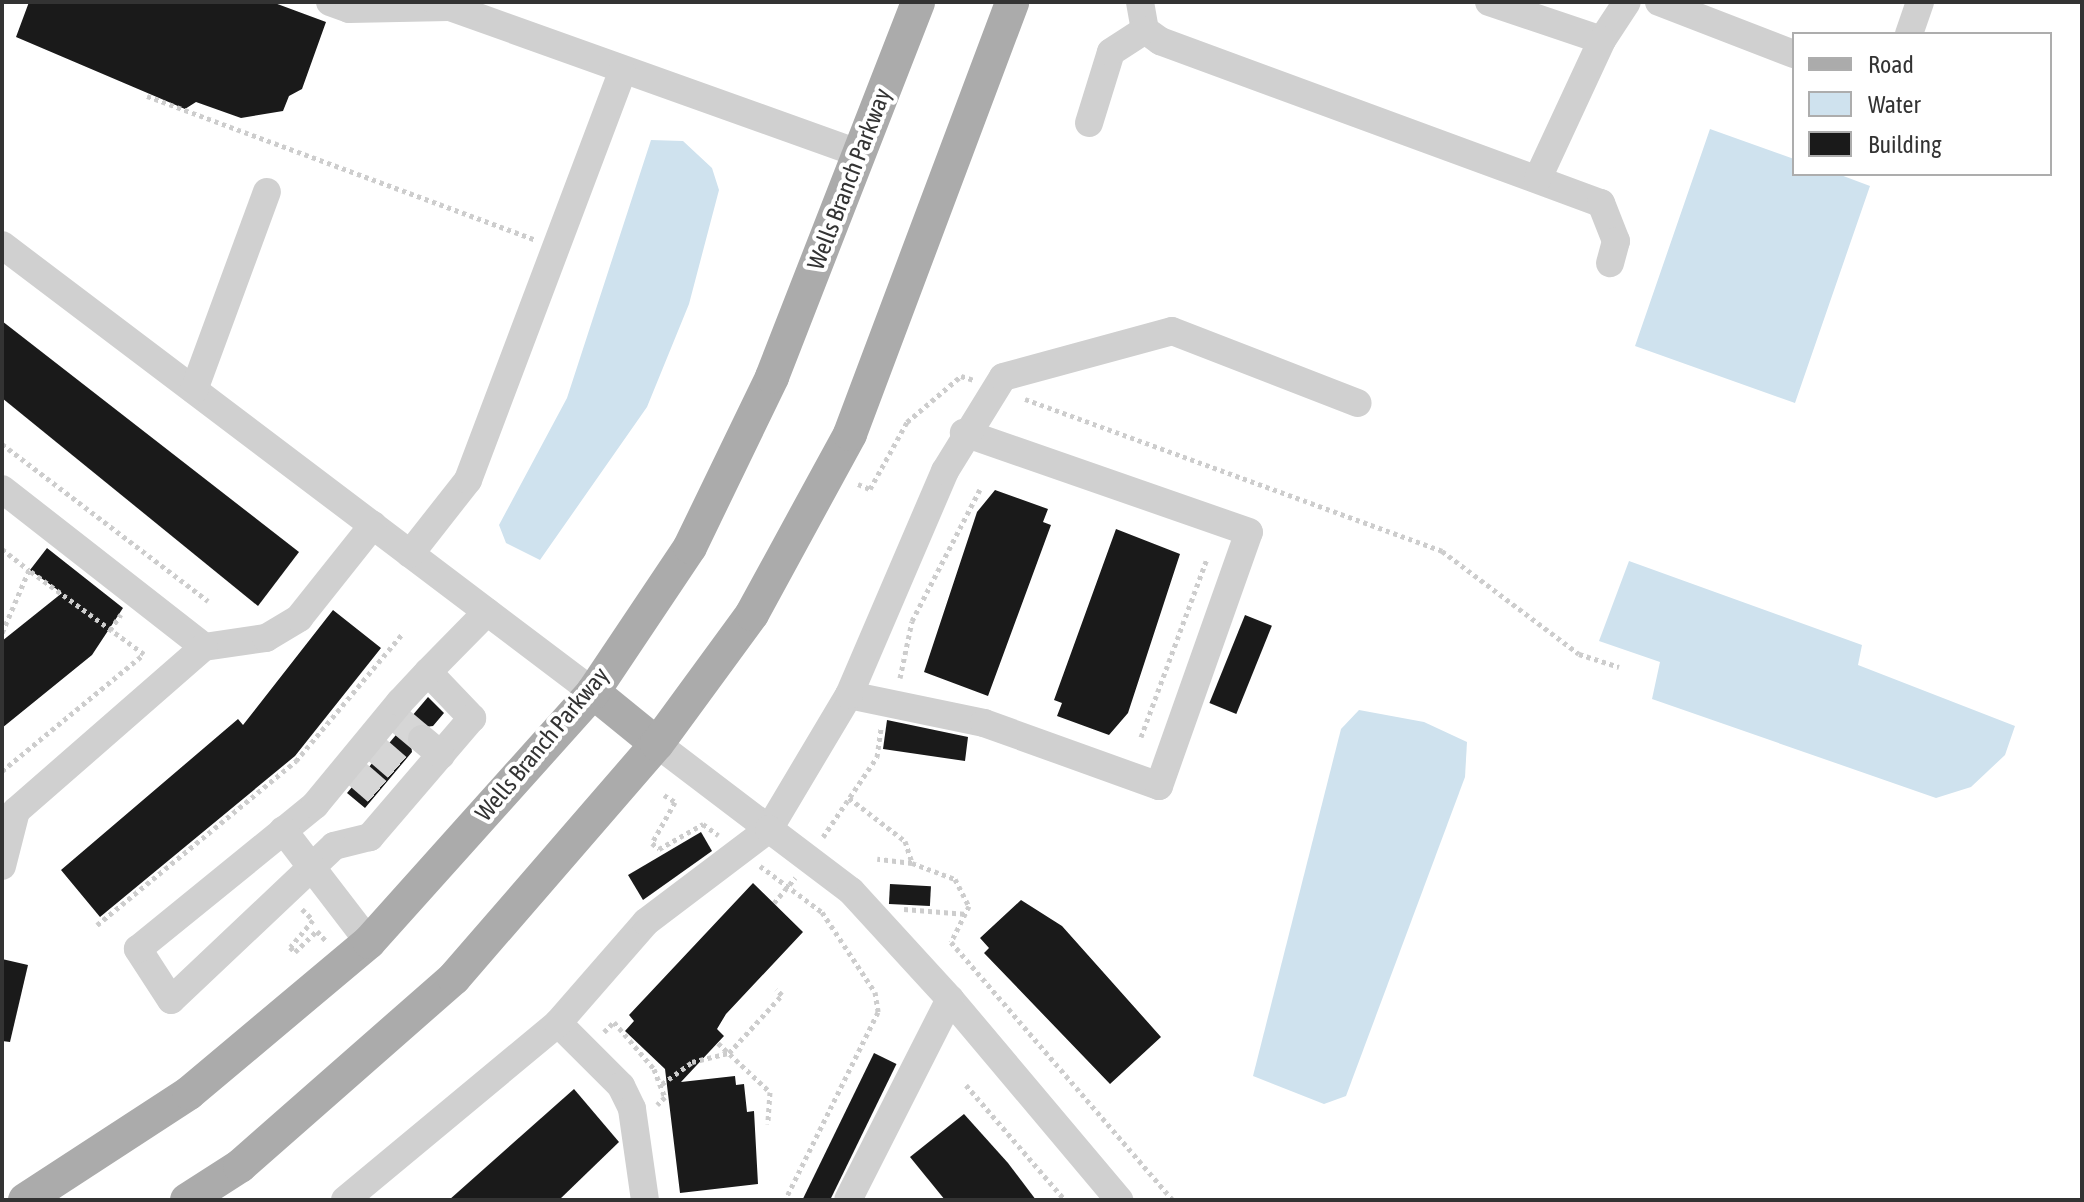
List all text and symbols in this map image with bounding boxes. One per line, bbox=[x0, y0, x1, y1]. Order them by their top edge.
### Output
legend bbox=[1792, 32, 2052, 176]
text: Road bbox=[1868, 51, 1914, 78]
street label: Wells Branch Parkway bbox=[801, 84, 897, 274]
text: Water bbox=[1868, 91, 1921, 118]
text: Building bbox=[1868, 131, 1941, 158]
street label: Wells Branch Parkway bbox=[469, 661, 615, 827]

